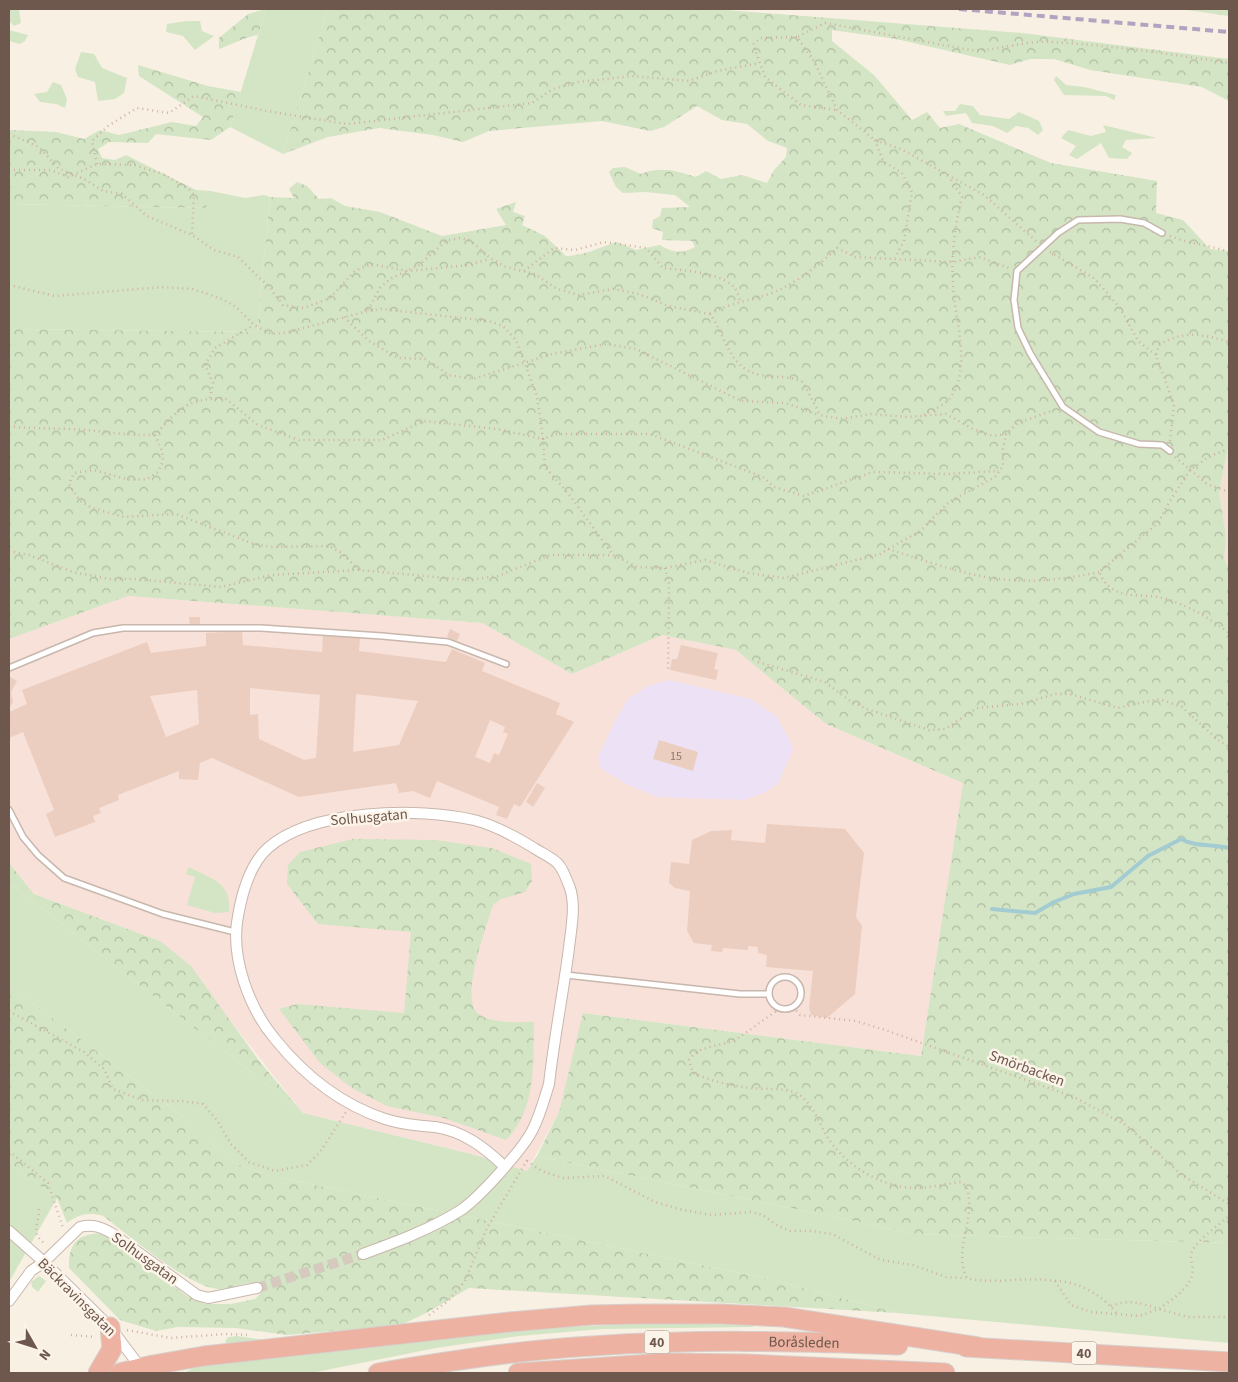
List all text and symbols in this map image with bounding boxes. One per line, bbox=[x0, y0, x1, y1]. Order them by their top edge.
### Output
house number: 15 bbox=[670, 748, 682, 765]
street label: Solhusgatan bbox=[329, 804, 409, 831]
street label: Smörbacken bbox=[986, 1045, 1068, 1092]
street label: Solhusgatan bbox=[107, 1227, 182, 1290]
street label: Bäckravinsgatan bbox=[33, 1253, 121, 1341]
north arrow bbox=[10, 1322, 60, 1372]
road number: 40 bbox=[644, 1330, 670, 1354]
street label: Boråsleden bbox=[768, 1332, 840, 1354]
road number: 40 bbox=[1072, 1342, 1096, 1365]
text: N bbox=[34, 1345, 55, 1364]

